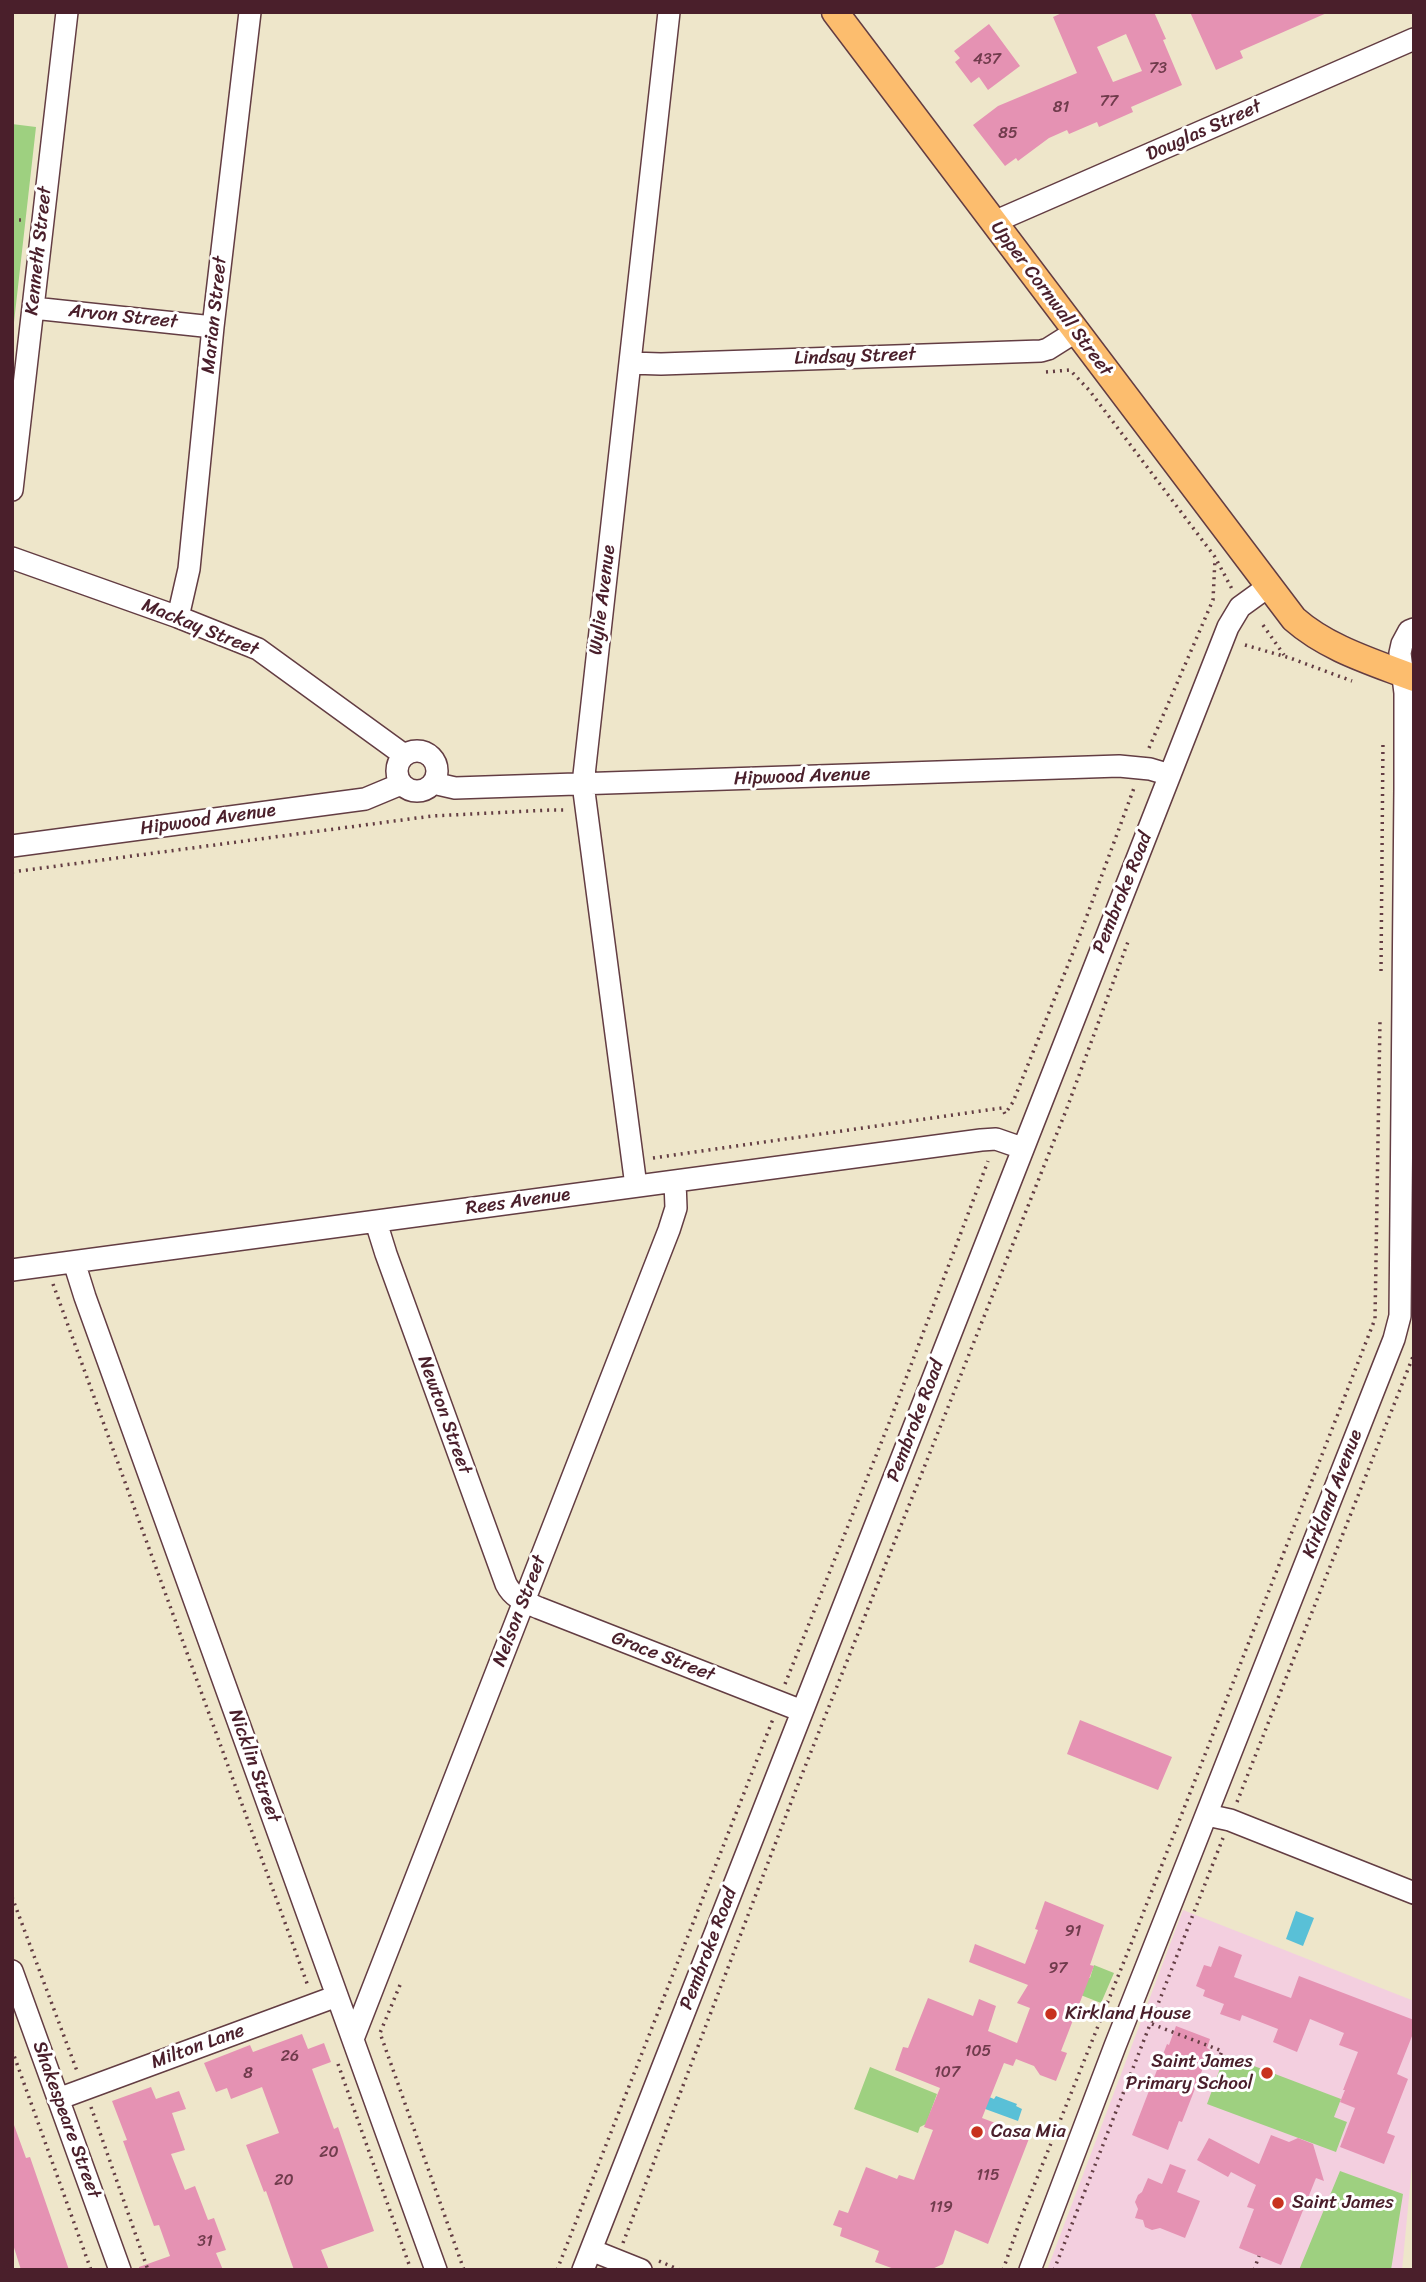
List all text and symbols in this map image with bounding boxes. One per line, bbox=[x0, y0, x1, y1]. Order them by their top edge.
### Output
house number: 437 bbox=[973, 50, 1001, 70]
house number: 73 bbox=[1149, 59, 1167, 79]
house number: 77 bbox=[1100, 92, 1118, 112]
street label: Douglas Street bbox=[1143, 95, 1265, 167]
house number: 81 bbox=[1053, 98, 1069, 118]
house number: 85 bbox=[998, 124, 1018, 144]
street label: Kenneth Street bbox=[21, 185, 57, 317]
street label: Upper Cornwall Street bbox=[985, 217, 1117, 381]
street label: Marian Street bbox=[197, 255, 233, 375]
street label: Arvon Street bbox=[68, 300, 178, 334]
street label: Lindsay Street bbox=[794, 343, 916, 371]
street label: Wylie Avenue bbox=[585, 544, 621, 656]
street label: Mackay Street bbox=[138, 594, 262, 662]
street label: Hipwood Avenue bbox=[733, 763, 871, 791]
street label: Hipwood Avenue bbox=[139, 799, 277, 841]
street label: Pembroke Road bbox=[1088, 829, 1158, 957]
street label: Rees Avenue bbox=[464, 1183, 572, 1221]
street label: Newton Street bbox=[412, 1353, 476, 1477]
street label: Pembroke Road bbox=[882, 1357, 950, 1485]
street label: Kirkland Avenue bbox=[1298, 1427, 1368, 1561]
street label: Nelson Street bbox=[488, 1552, 552, 1670]
street label: Grace Street bbox=[608, 1627, 718, 1687]
street label: Nicklin Street bbox=[223, 1706, 285, 1826]
street label: Pembroke Road bbox=[675, 1885, 743, 2013]
house number: 91 bbox=[1065, 1922, 1081, 1942]
house number: 97 bbox=[1049, 1959, 1067, 1979]
place label: Kirkland House bbox=[1065, 2003, 1191, 2025]
marker: Kirkland House bbox=[1043, 2006, 1059, 2022]
street label: Milton Lane bbox=[148, 2020, 248, 2074]
street label: Shakespeare Street bbox=[27, 2038, 105, 2202]
house number: 105 bbox=[965, 2042, 991, 2062]
house number: 26 bbox=[281, 2047, 299, 2067]
place label: Saint James Primary School bbox=[1126, 2051, 1253, 2095]
house number: 107 bbox=[934, 2063, 960, 2083]
house number: 8 bbox=[243, 2064, 253, 2084]
marker: Saint James Primary School bbox=[1259, 2065, 1275, 2081]
place label: Casa Mia bbox=[991, 2121, 1066, 2143]
marker: Casa Mia bbox=[969, 2124, 985, 2140]
house number: 20 bbox=[319, 2143, 339, 2163]
house number: 115 bbox=[976, 2166, 1000, 2186]
house number: 20 bbox=[274, 2171, 294, 2191]
place label: Saint James bbox=[1292, 2192, 1394, 2214]
marker: Saint James bbox=[1270, 2195, 1286, 2211]
house number: 119 bbox=[929, 2198, 953, 2218]
house number: 31 bbox=[197, 2232, 213, 2252]

